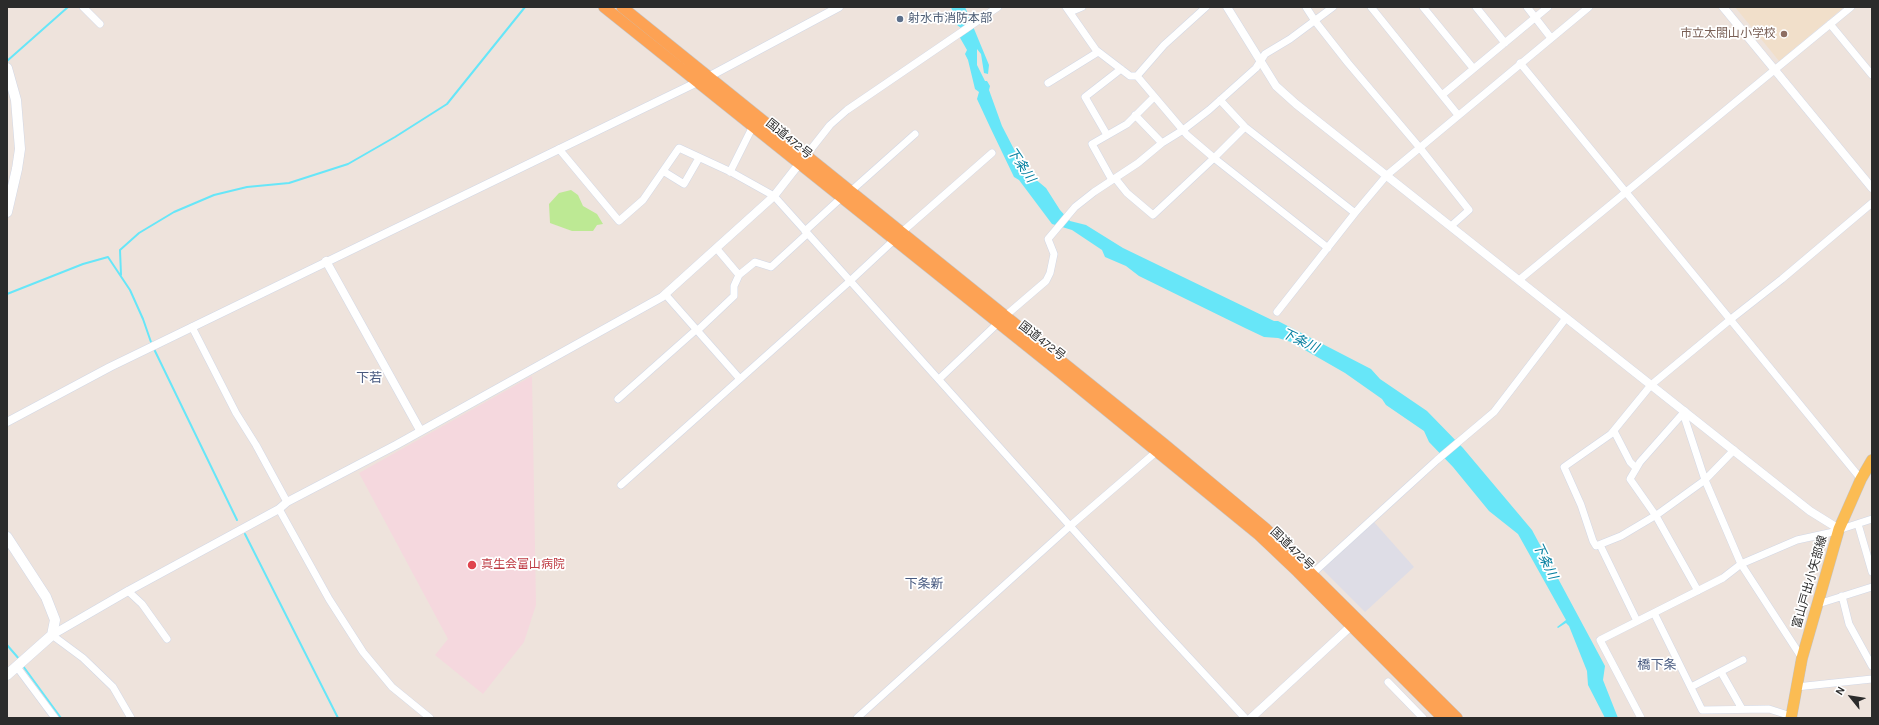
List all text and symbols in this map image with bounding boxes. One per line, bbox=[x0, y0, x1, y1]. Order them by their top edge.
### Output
place label: 射水市消防本部 bbox=[908, 12, 992, 26]
marker: 射水市消防本部 bbox=[895, 14, 905, 24]
place label: 市立太閤山小学校 bbox=[1680, 27, 1776, 41]
marker: 市立太閤山小学校 bbox=[1779, 29, 1789, 39]
street label: 国道472号 bbox=[763, 116, 815, 162]
water label: 下条川 bbox=[1004, 144, 1038, 186]
street label: 国道472号 bbox=[1016, 318, 1068, 364]
water label: 下条川 bbox=[1279, 326, 1321, 356]
district label: 下若 bbox=[356, 370, 382, 386]
street label: 国道472号 bbox=[1267, 525, 1317, 573]
street label: 富山戸出小矢部線 bbox=[1790, 534, 1830, 630]
water label: 下条川 bbox=[1529, 540, 1561, 582]
place label: 真生会富山病院 bbox=[481, 558, 565, 572]
marker: 真生会富山病院 bbox=[466, 559, 478, 571]
district label: 下条新 bbox=[905, 576, 943, 592]
district label: 橋下条 bbox=[1638, 657, 1676, 673]
north arrow bbox=[1831, 677, 1871, 717]
text: N bbox=[1833, 684, 1848, 697]

